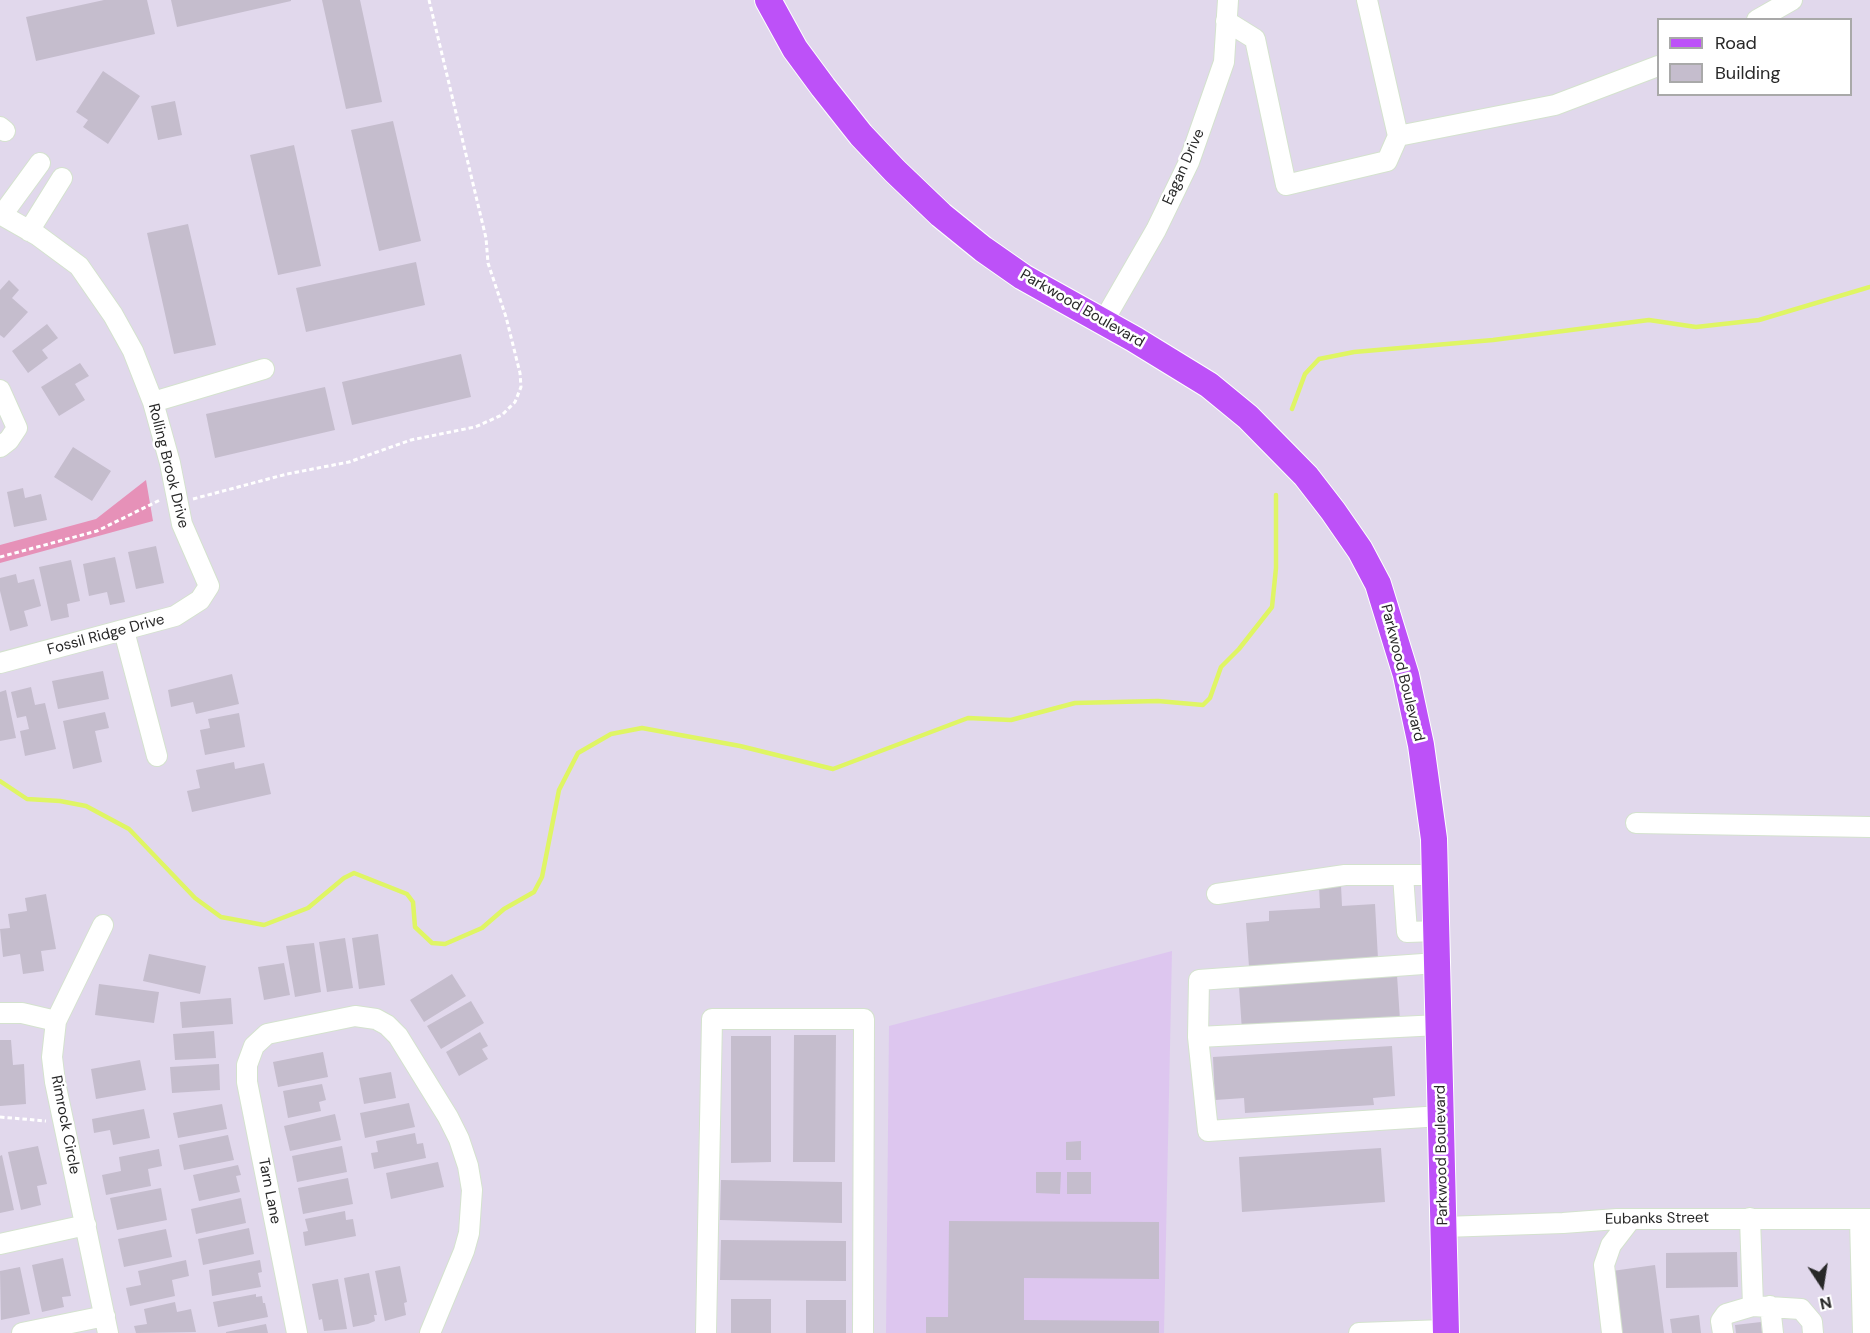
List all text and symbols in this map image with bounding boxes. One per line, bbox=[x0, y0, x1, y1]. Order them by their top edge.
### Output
legend bbox=[1657, 18, 1852, 96]
text: Road bbox=[1715, 31, 1757, 55]
text: Building bbox=[1715, 61, 1780, 85]
street label: Eagan Drive bbox=[1159, 126, 1209, 208]
street label: Parkwood Boulevard bbox=[1017, 266, 1147, 352]
street label: Rolling Brook Drive bbox=[144, 402, 192, 530]
street label: Parkwood Boulevard bbox=[1376, 603, 1428, 743]
street label: Fossil Ridge Drive bbox=[45, 611, 167, 659]
street label: Rimrock Circle bbox=[47, 1074, 83, 1176]
street label: Parkwood Boulevard bbox=[1432, 1085, 1452, 1225]
street label: Tarn Lane bbox=[254, 1156, 284, 1226]
street label: Eubanks Street bbox=[1605, 1209, 1709, 1229]
north arrow bbox=[1792, 1255, 1852, 1315]
text: N bbox=[1818, 1292, 1834, 1315]

